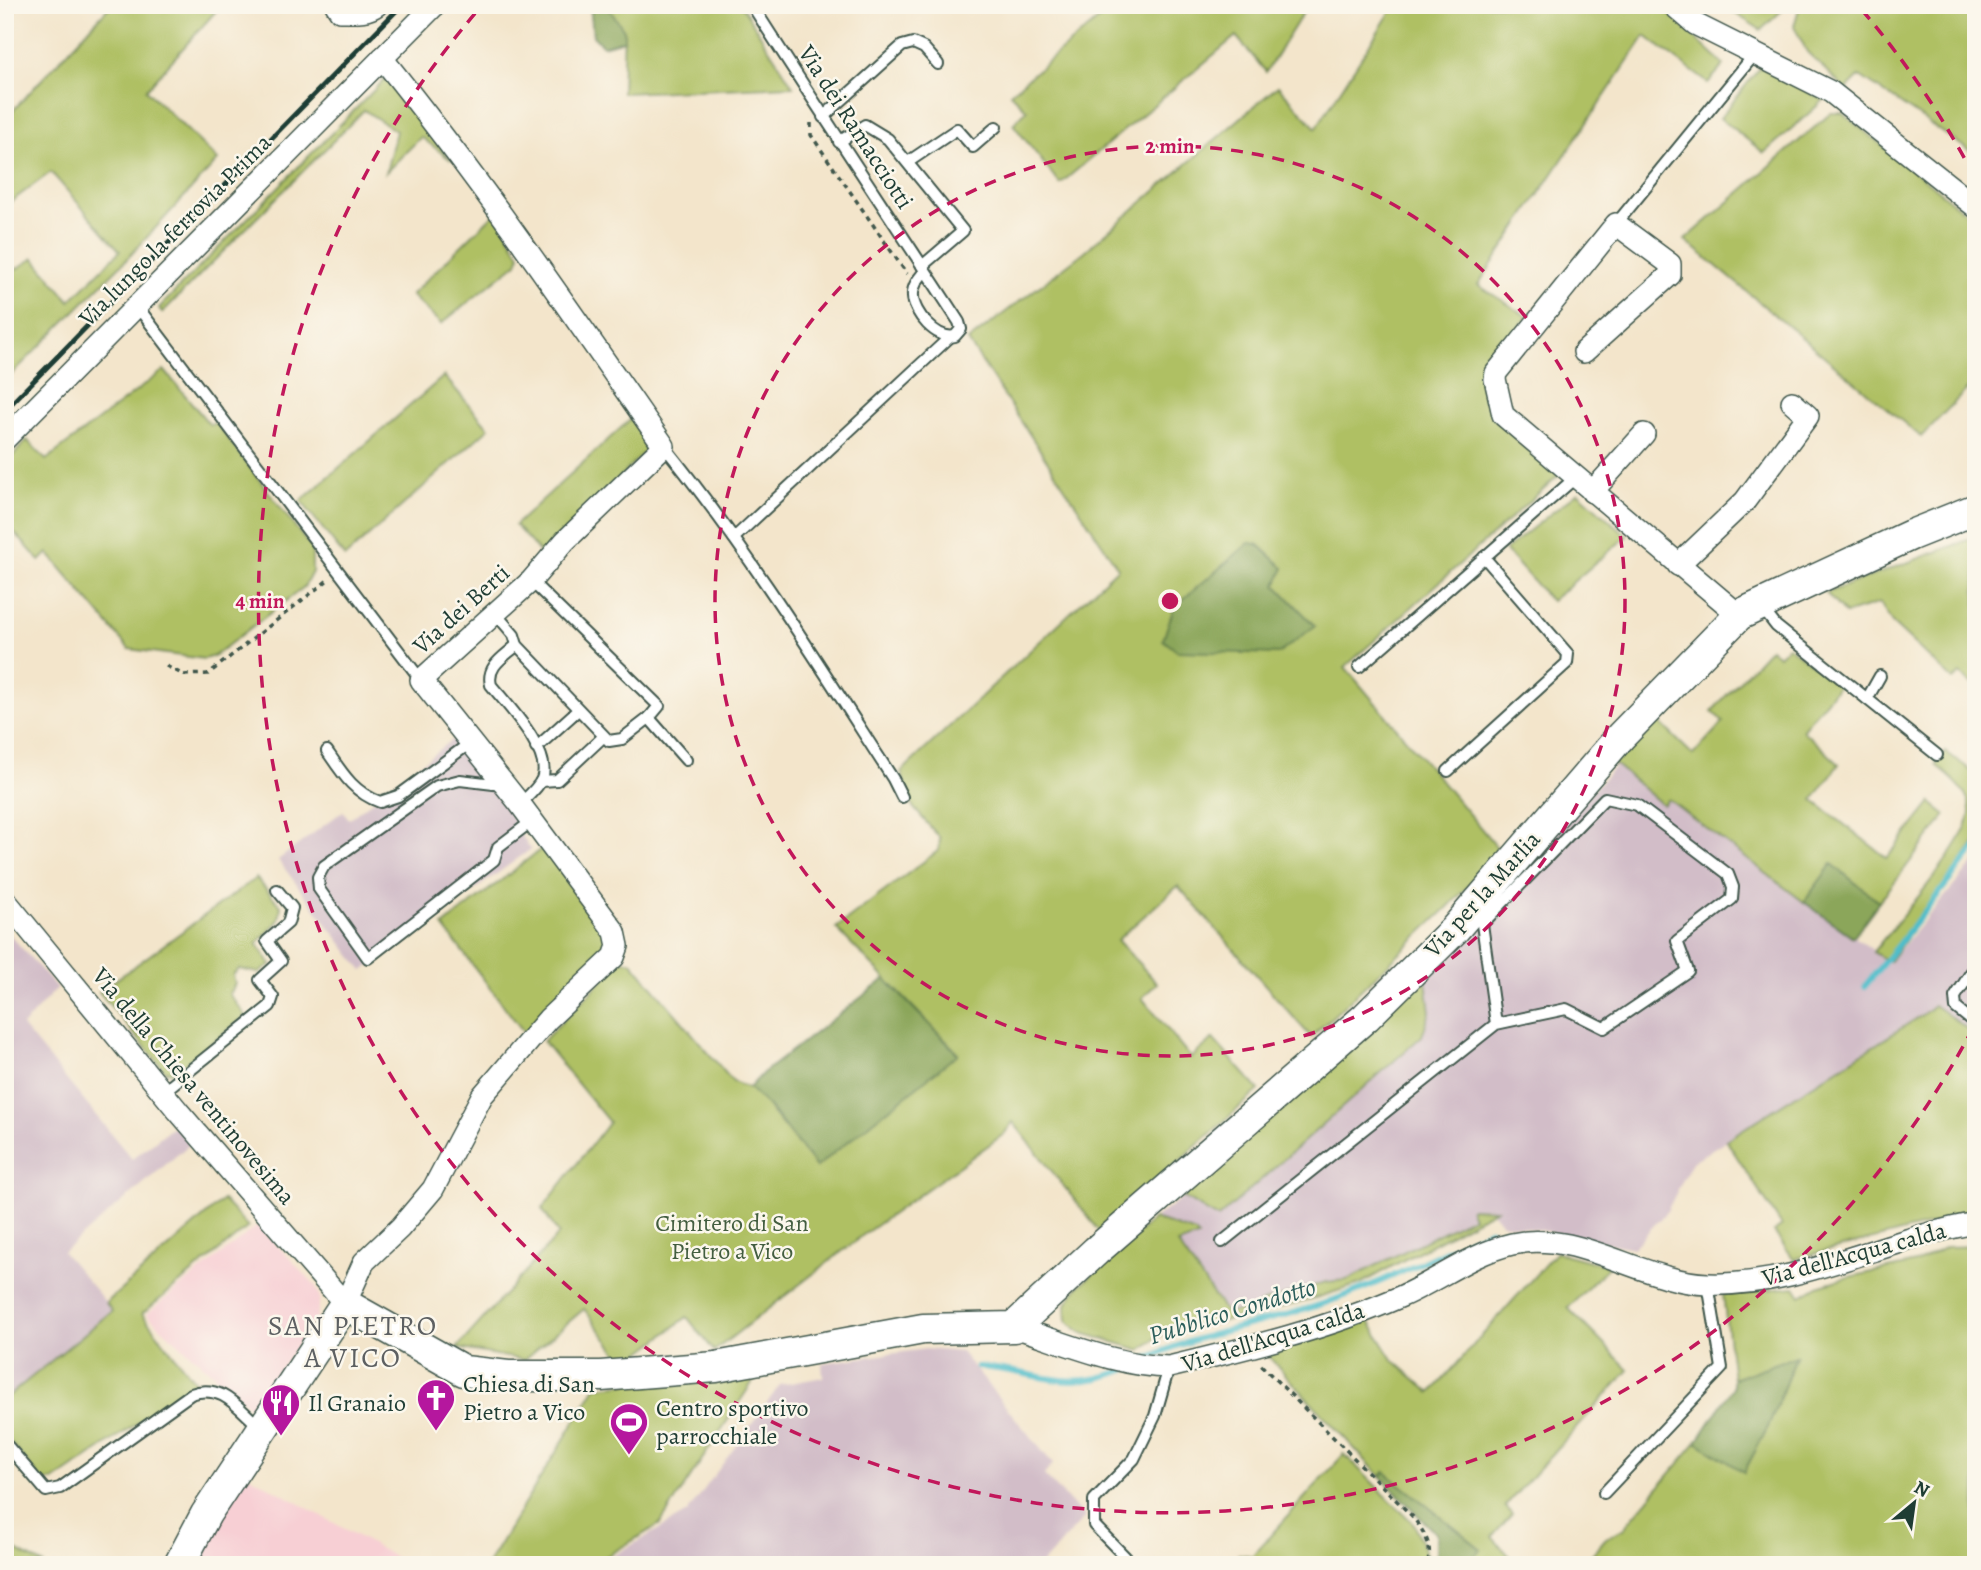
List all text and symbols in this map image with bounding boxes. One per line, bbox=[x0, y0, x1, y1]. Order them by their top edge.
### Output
street label: Via dei Ramacciotti bbox=[790, 38, 921, 215]
street label: Via lungo la ferrovia Prima bbox=[71, 126, 279, 334]
text: 2 min bbox=[1145, 132, 1195, 160]
street label: Via dei Berti bbox=[405, 557, 516, 662]
text: 4 min bbox=[235, 587, 285, 615]
centre of rings bbox=[1158, 589, 1182, 613]
street label: Via per la Marlia bbox=[1416, 823, 1548, 965]
street label: Via della Chiesa ventinovesima bbox=[84, 960, 303, 1212]
park label: Cimitero di San Pietro a Vico bbox=[655, 1207, 809, 1267]
street label: Via dell'Acqua calda bbox=[1757, 1214, 1950, 1294]
water label: Pubblico Condotto bbox=[1144, 1269, 1320, 1353]
street label: Via dell'Acqua calda bbox=[1177, 1294, 1369, 1380]
district label: SAN PIETRO A VICO bbox=[268, 1307, 438, 1377]
place label: Chiesa di San Pietro a Vico bbox=[463, 1368, 595, 1428]
church icon: Chiesa di San Pietro a Vico bbox=[415, 1377, 457, 1432]
restaurant icon: Il Granaio bbox=[260, 1382, 302, 1437]
place label: Il Granaio bbox=[308, 1387, 406, 1419]
place label: Centro sportivo parrocchiale bbox=[656, 1392, 808, 1452]
sports icon: Centro sportivo parrocchiale bbox=[608, 1401, 650, 1456]
north arrow bbox=[1880, 1468, 1950, 1538]
text: N bbox=[1909, 1474, 1934, 1504]

